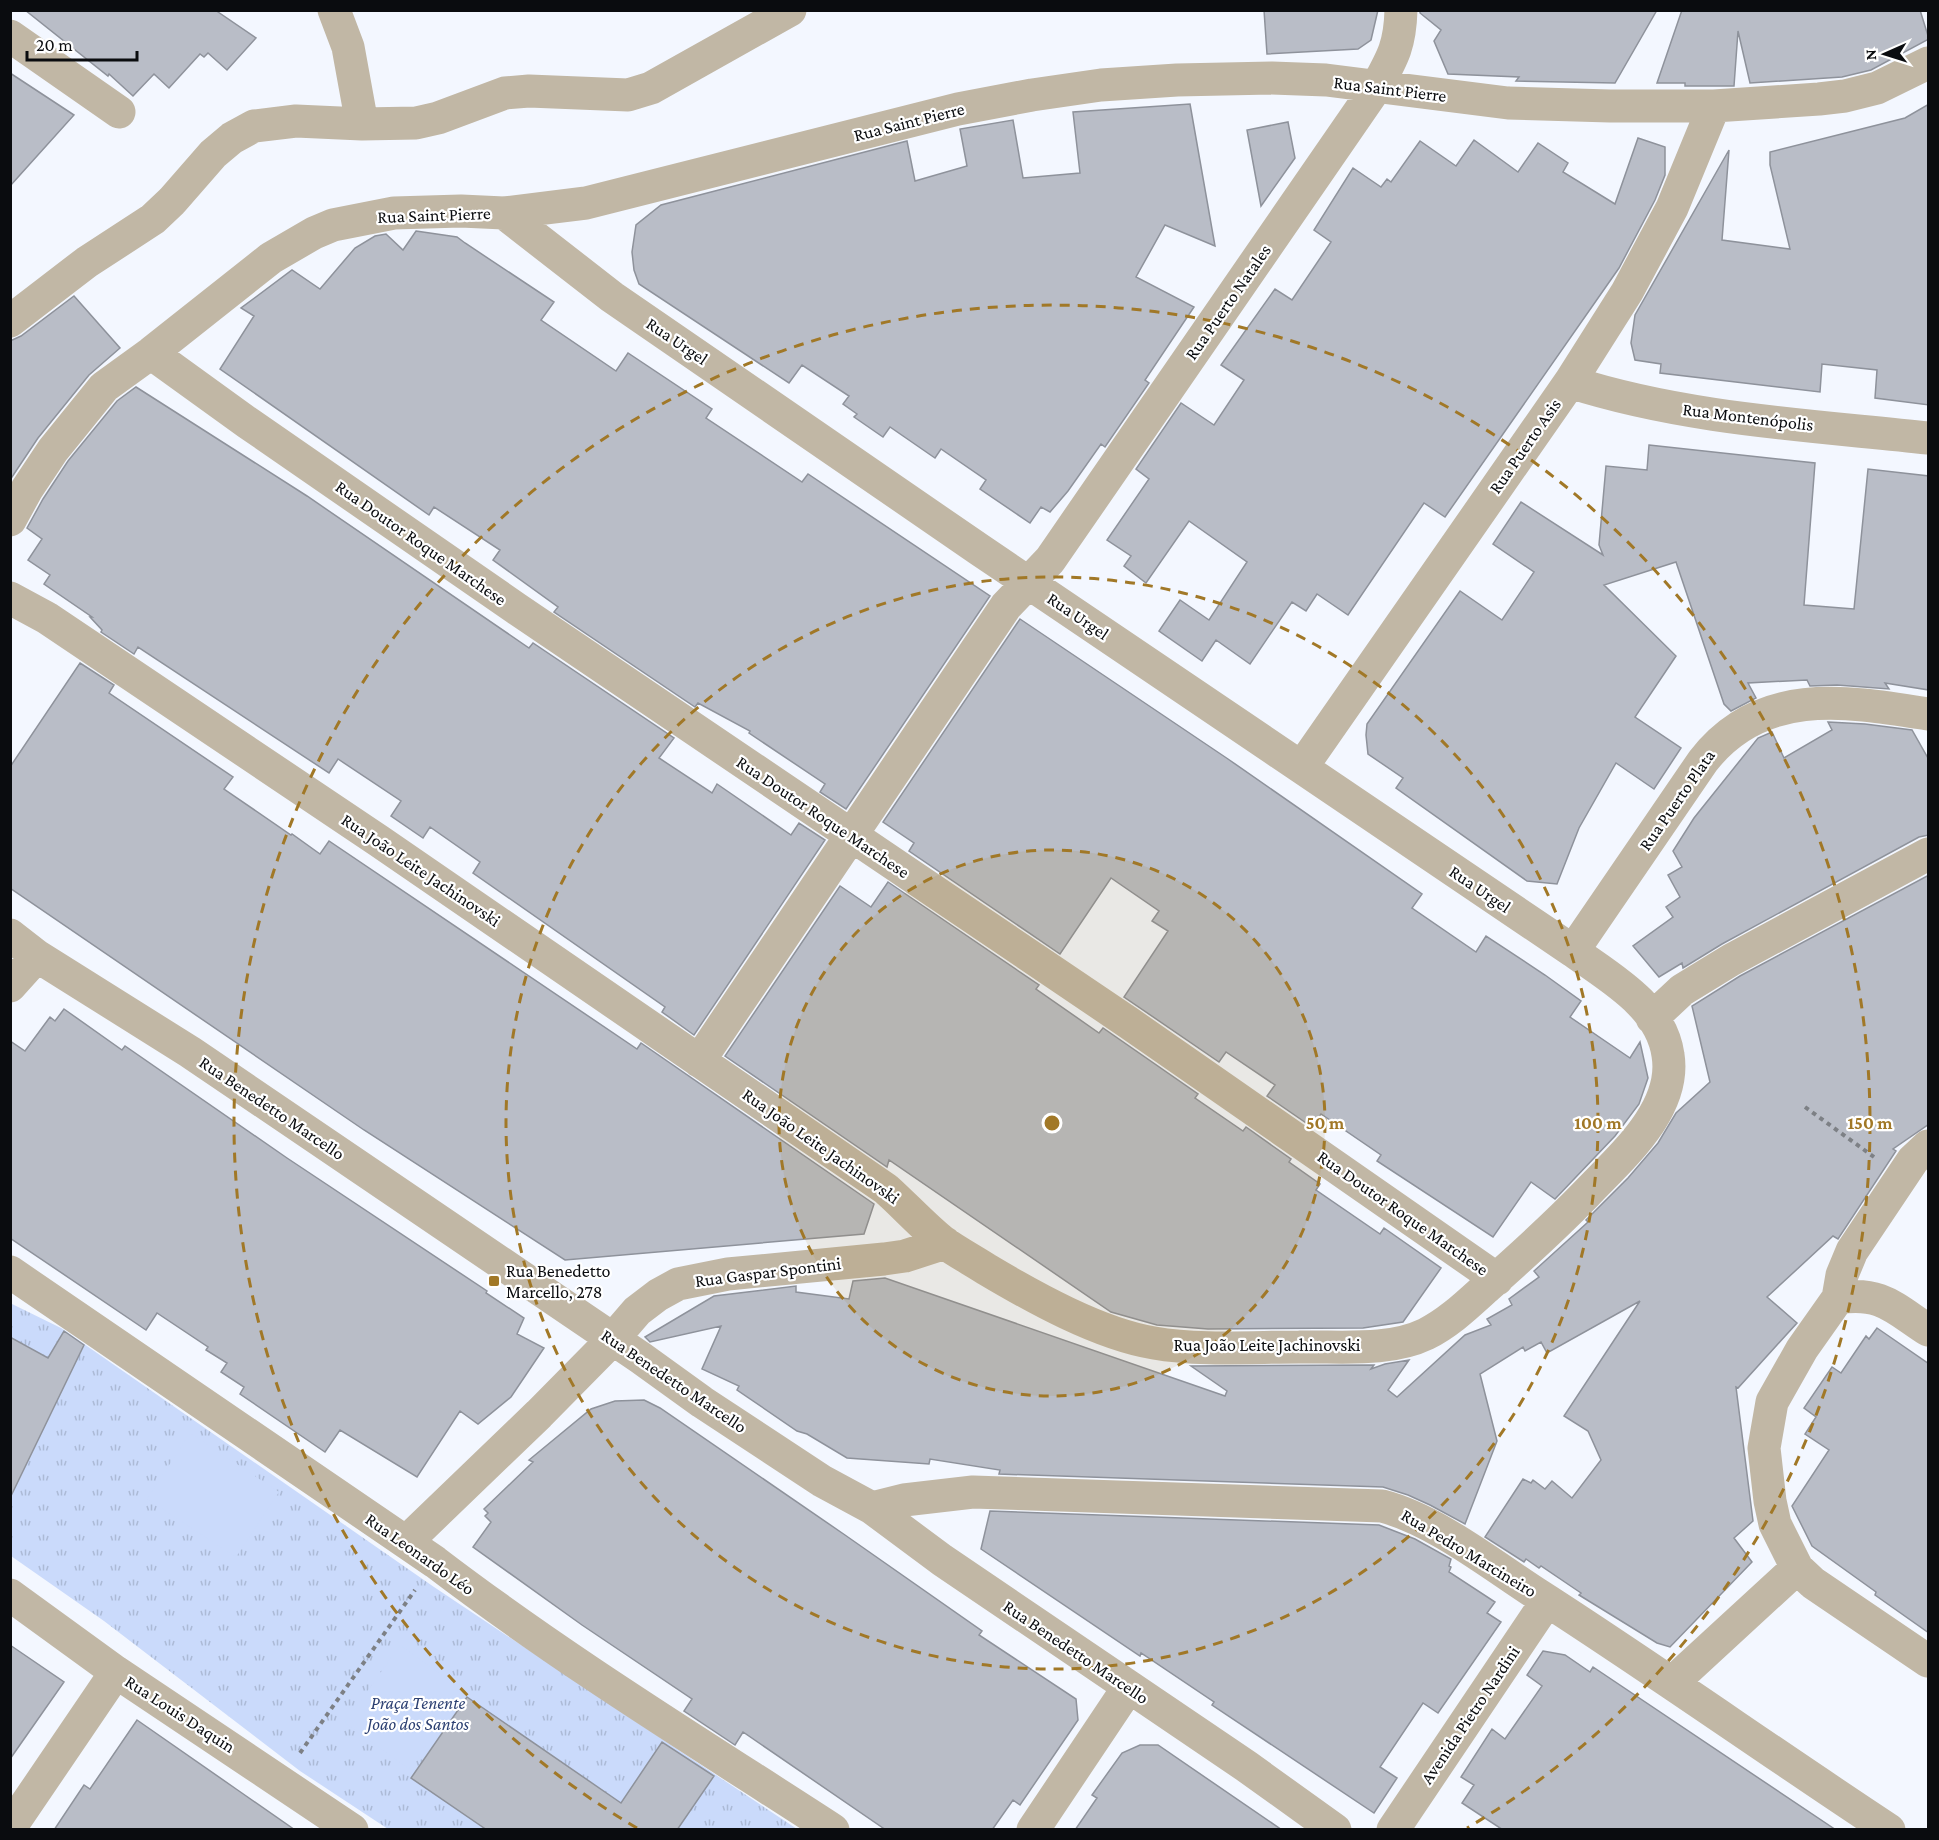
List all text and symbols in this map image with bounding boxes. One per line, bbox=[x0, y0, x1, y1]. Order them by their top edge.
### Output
scale bar bbox=[27, 24, 136, 62]
north arrow bbox=[1855, 24, 1915, 84]
text: 20 m bbox=[36, 35, 73, 55]
text: N bbox=[1862, 49, 1879, 61]
street label: Rua Saint Pierre bbox=[1332, 72, 1448, 106]
street label: Rua Saint Pierre bbox=[852, 99, 967, 145]
street label: Rua Saint Pierre bbox=[377, 203, 491, 227]
street label: Rua Puerto Natales bbox=[1181, 241, 1275, 363]
street label: Rua Urgel bbox=[642, 313, 712, 369]
street label: Rua Puerto Asis bbox=[1485, 395, 1565, 497]
street label: Rua Montenópolis bbox=[1681, 399, 1815, 435]
street label: Rua Doutor Roque Marchese bbox=[332, 476, 510, 610]
street label: Rua Urgel bbox=[1043, 588, 1113, 644]
street label: Rua Puerto Plata bbox=[1635, 746, 1719, 854]
street label: Rua Doutor Roque Marchese bbox=[733, 752, 913, 882]
street label: Rua João Leite Jachinovski bbox=[338, 809, 504, 931]
street label: Rua Urgel bbox=[1445, 861, 1515, 917]
street label: Rua Benedetto Marcello bbox=[196, 1052, 348, 1164]
street label: Rua João Leite Jachinovski bbox=[739, 1084, 904, 1208]
centre of rings bbox=[1042, 1113, 1062, 1133]
text: 50 m bbox=[1306, 1113, 1345, 1133]
text: 100 m bbox=[1574, 1113, 1622, 1133]
text: 150 m bbox=[1847, 1113, 1893, 1133]
street label: Rua Doutor Roque Marchese bbox=[1314, 1146, 1492, 1280]
street label: Rua Gaspar Spontini bbox=[694, 1253, 842, 1291]
place label: Rua Benedetto Marcello, 278 bbox=[506, 1261, 611, 1302]
marker: Rua Benedetto Marcello, 278 bbox=[487, 1274, 501, 1288]
street label: Rua Benedetto Marcello bbox=[598, 1325, 750, 1437]
street label: Rua João Leite Jachinovski bbox=[1173, 1335, 1361, 1355]
street label: Rua Pedro Marcineiro bbox=[1398, 1505, 1540, 1601]
street label: Rua Leonardo Léo bbox=[362, 1509, 478, 1599]
street label: Rua Benedetto Marcello bbox=[1000, 1596, 1152, 1708]
street label: Avenida Pietro Nardini bbox=[1416, 1642, 1524, 1788]
street label: Rua Louis Daquin bbox=[121, 1671, 239, 1757]
park label: Praça Tenente João dos Santos bbox=[364, 1693, 470, 1734]

